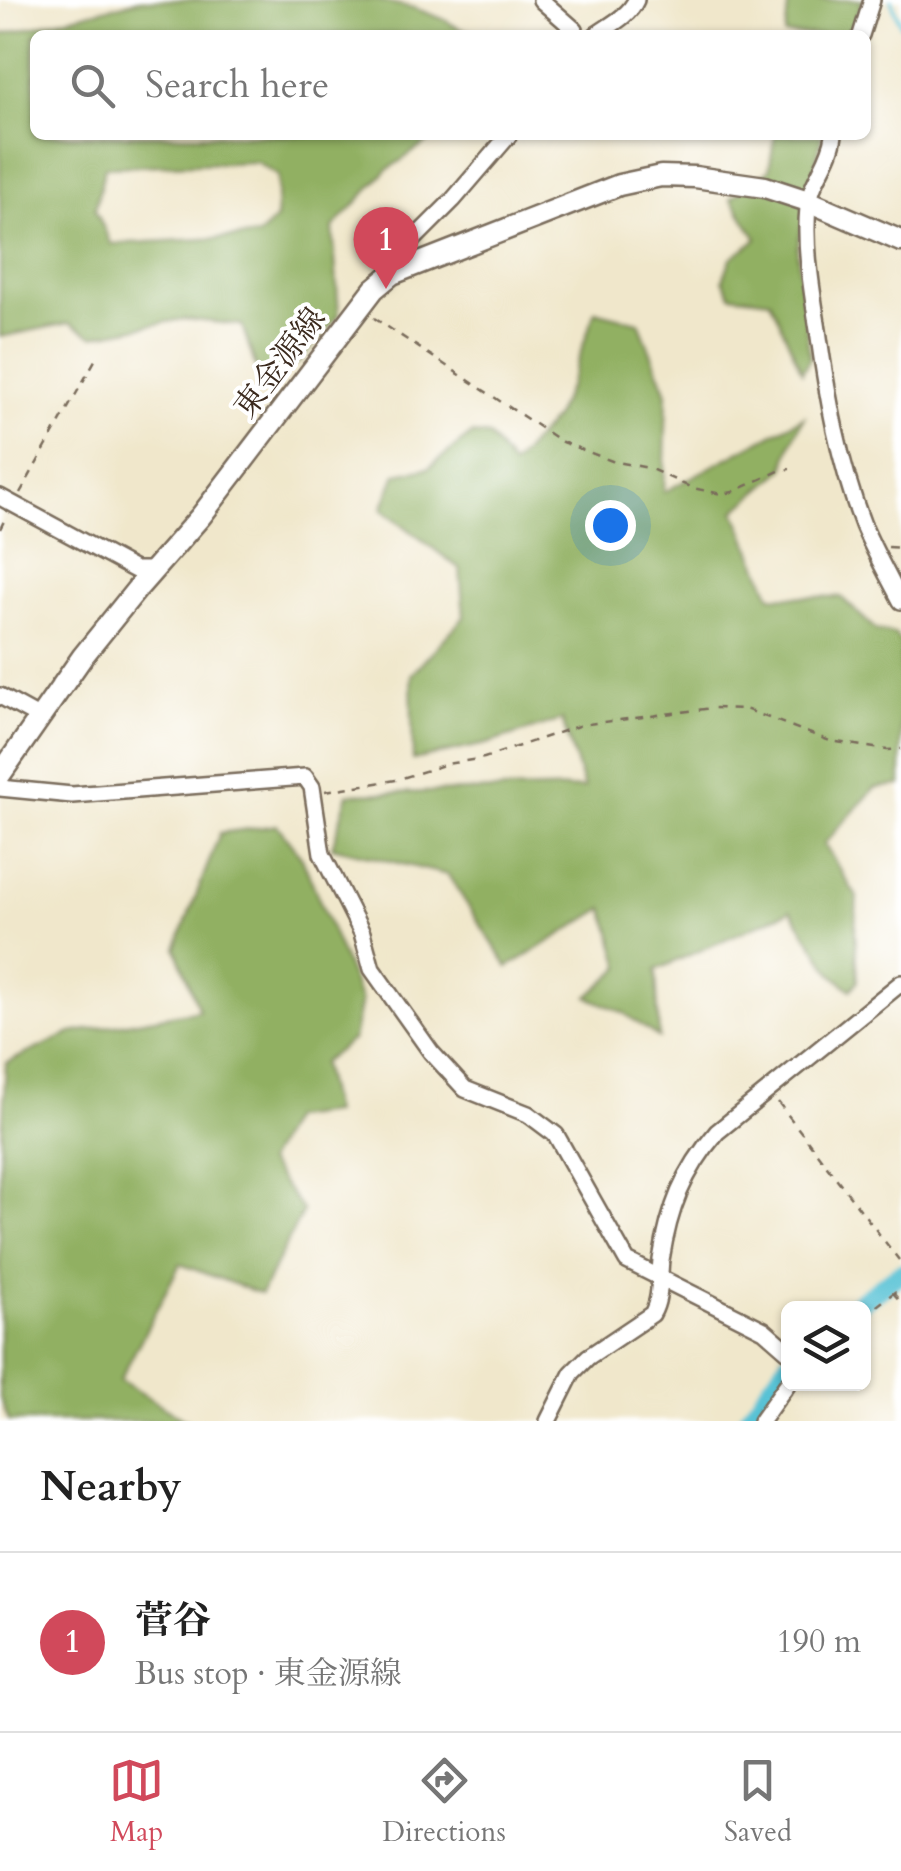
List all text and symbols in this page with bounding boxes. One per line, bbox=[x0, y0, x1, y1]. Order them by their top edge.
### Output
search box bbox=[30, 30, 871, 140]
icon: search bbox=[65, 58, 120, 113]
text: Search here bbox=[145, 59, 329, 111]
pin: 1 bbox=[354, 206, 418, 289]
street label: 東金源線 bbox=[224, 299, 336, 427]
your location bbox=[585, 500, 636, 551]
map controls bbox=[781, 1301, 871, 1391]
button: layers bbox=[781, 1301, 871, 1391]
text: Nearby bbox=[40, 1458, 182, 1515]
text: 菅谷 bbox=[135, 1595, 211, 1647]
text: 1 bbox=[64, 1620, 81, 1664]
text: 190 m bbox=[776, 1620, 861, 1664]
text: Bus stop · 東金源線 bbox=[135, 1652, 402, 1696]
tab: Map bbox=[109, 1753, 164, 1851]
tab: Directions bbox=[382, 1753, 506, 1851]
tab: Saved bbox=[724, 1753, 792, 1851]

